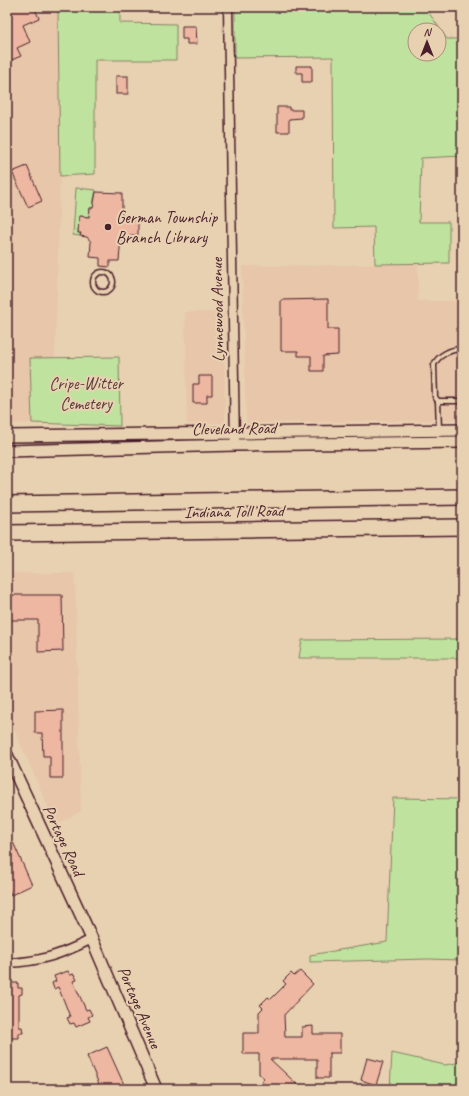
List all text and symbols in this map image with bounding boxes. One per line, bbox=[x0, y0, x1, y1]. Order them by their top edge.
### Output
north arrow bbox=[407, 22, 447, 62]
text: N bbox=[424, 25, 433, 39]
place label: German Township Branch Library bbox=[116, 207, 219, 248]
marker: German Township Branch Library bbox=[103, 222, 113, 232]
street label: Lynnewood Avenue bbox=[206, 256, 229, 362]
park label: Cripe-Witter Cemetery bbox=[49, 373, 125, 414]
street label: Cleveland Road bbox=[192, 417, 279, 440]
street label: Indiana Toll Road bbox=[184, 500, 286, 523]
street label: Portage Road bbox=[38, 801, 90, 881]
street label: Portage Avenue bbox=[113, 963, 167, 1053]

